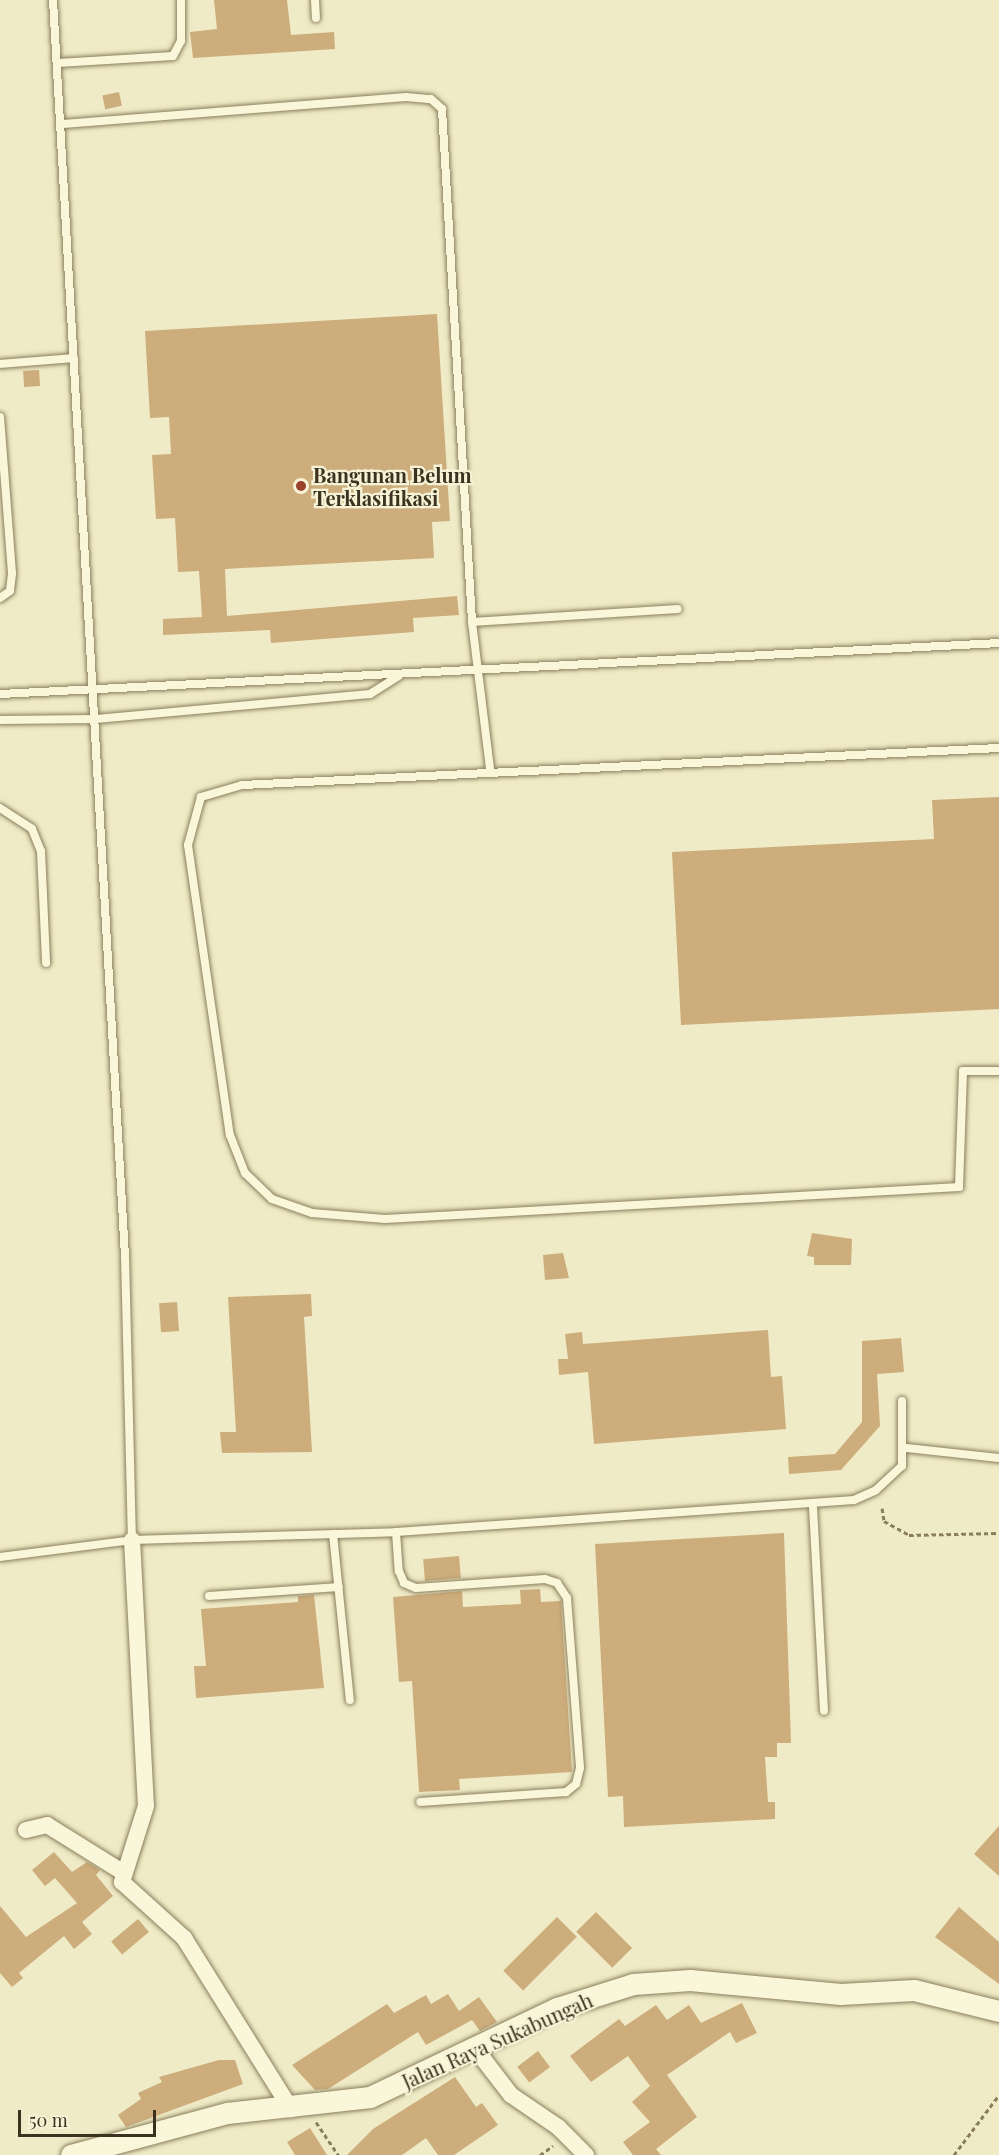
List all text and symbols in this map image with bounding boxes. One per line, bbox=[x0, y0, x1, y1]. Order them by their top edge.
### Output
place label: Bangunan Belum Terklasifikasi bbox=[313, 462, 472, 509]
marker: Bangunan Belum Terklasifikasi bbox=[294, 479, 308, 493]
street label: Jalan Raya Sukabungah bbox=[398, 1987, 596, 2093]
scale bar bbox=[21, 2098, 159, 2136]
text: 50 m bbox=[29, 2108, 68, 2132]

